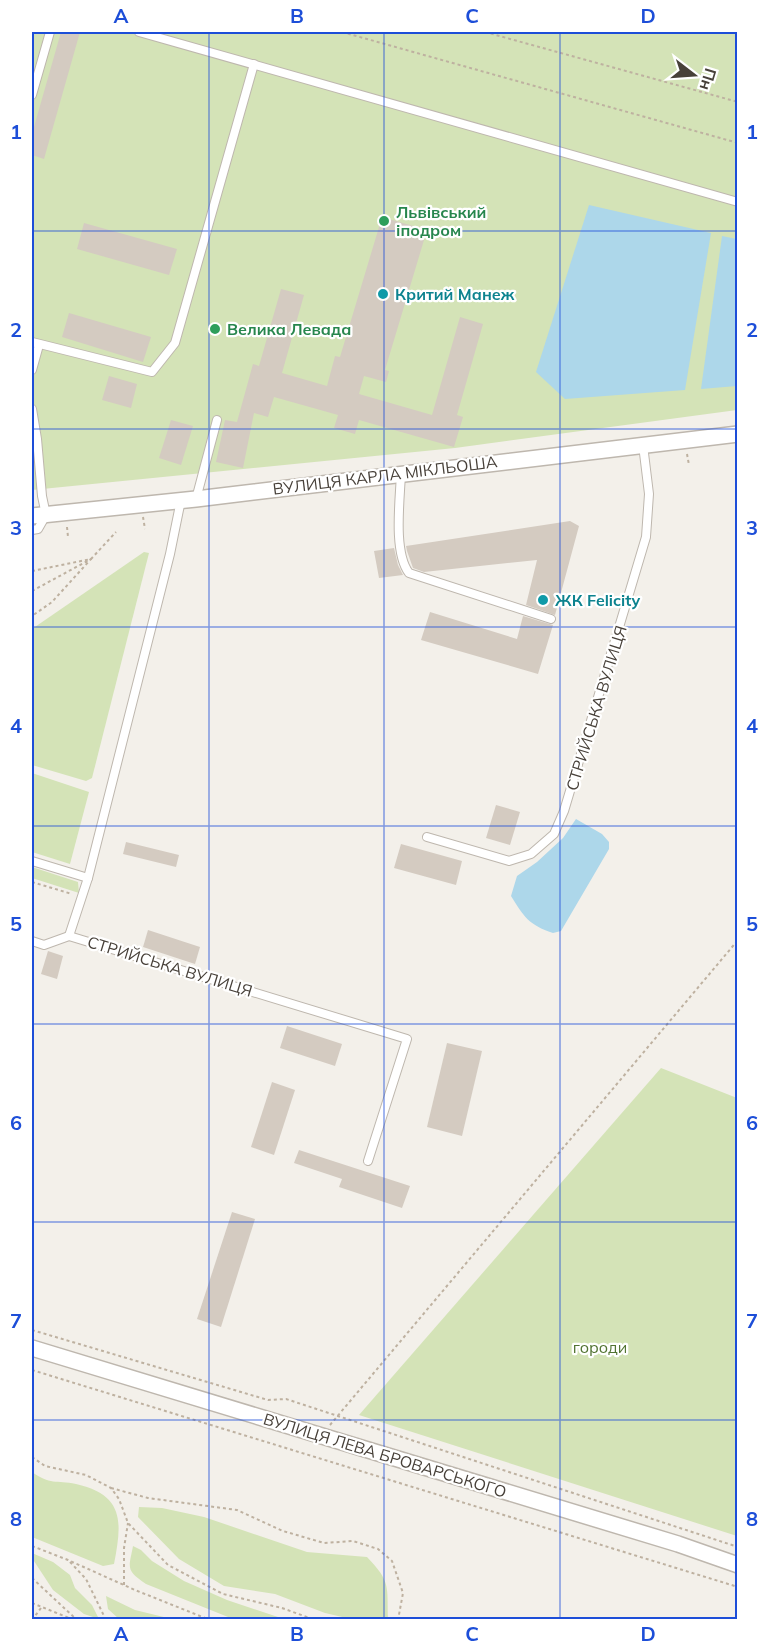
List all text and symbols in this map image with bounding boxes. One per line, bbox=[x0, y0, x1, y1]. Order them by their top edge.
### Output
text: A bbox=[114, 3, 129, 28]
text: B bbox=[290, 3, 304, 28]
text: C bbox=[465, 3, 479, 28]
text: D bbox=[640, 3, 656, 28]
north arrow bbox=[664, 45, 724, 105]
text: Пн bbox=[696, 66, 721, 93]
text: 1 bbox=[10, 119, 22, 144]
text: 1 bbox=[746, 119, 758, 144]
place label: Львівський іподром bbox=[396, 202, 486, 240]
marker: Львівський іподром bbox=[377, 214, 391, 228]
place label: Критий Манеж bbox=[395, 284, 515, 304]
marker: Критий Манеж bbox=[376, 287, 390, 301]
text: 2 bbox=[10, 317, 22, 342]
text: 2 bbox=[746, 317, 758, 342]
place label: Велика Левада bbox=[227, 319, 351, 339]
marker: Велика Левада bbox=[208, 322, 222, 336]
street label: ВУЛИЦЯ КАРЛА МІКЛЬОША bbox=[272, 451, 499, 499]
text: 3 bbox=[10, 515, 22, 540]
text: 3 bbox=[746, 515, 758, 540]
place label: ЖК Felicity bbox=[555, 590, 640, 610]
marker: ЖК Felicity bbox=[536, 593, 550, 607]
street label: СТРИЙСЬКА ВУЛИЦЯ bbox=[561, 623, 631, 793]
text: 4 bbox=[10, 713, 22, 738]
text: 4 bbox=[746, 713, 758, 738]
text: 5 bbox=[10, 911, 22, 936]
text: 5 bbox=[746, 911, 758, 936]
street label: СТРИЙСЬКА ВУЛИЦЯ bbox=[85, 931, 255, 1001]
text: 6 bbox=[10, 1110, 22, 1135]
text: 6 bbox=[746, 1110, 758, 1135]
text: 7 bbox=[10, 1308, 22, 1333]
text: 7 bbox=[746, 1308, 758, 1333]
park label: городи bbox=[573, 1337, 627, 1357]
street label: ВУЛИЦЯ ЛЕВА БРОВАРСЬКОГО bbox=[261, 1408, 509, 1502]
text: 8 bbox=[10, 1506, 22, 1531]
text: 8 bbox=[746, 1506, 758, 1531]
text: A bbox=[114, 1621, 129, 1646]
text: B bbox=[290, 1621, 304, 1646]
text: C bbox=[465, 1621, 479, 1646]
text: D bbox=[640, 1621, 656, 1646]

